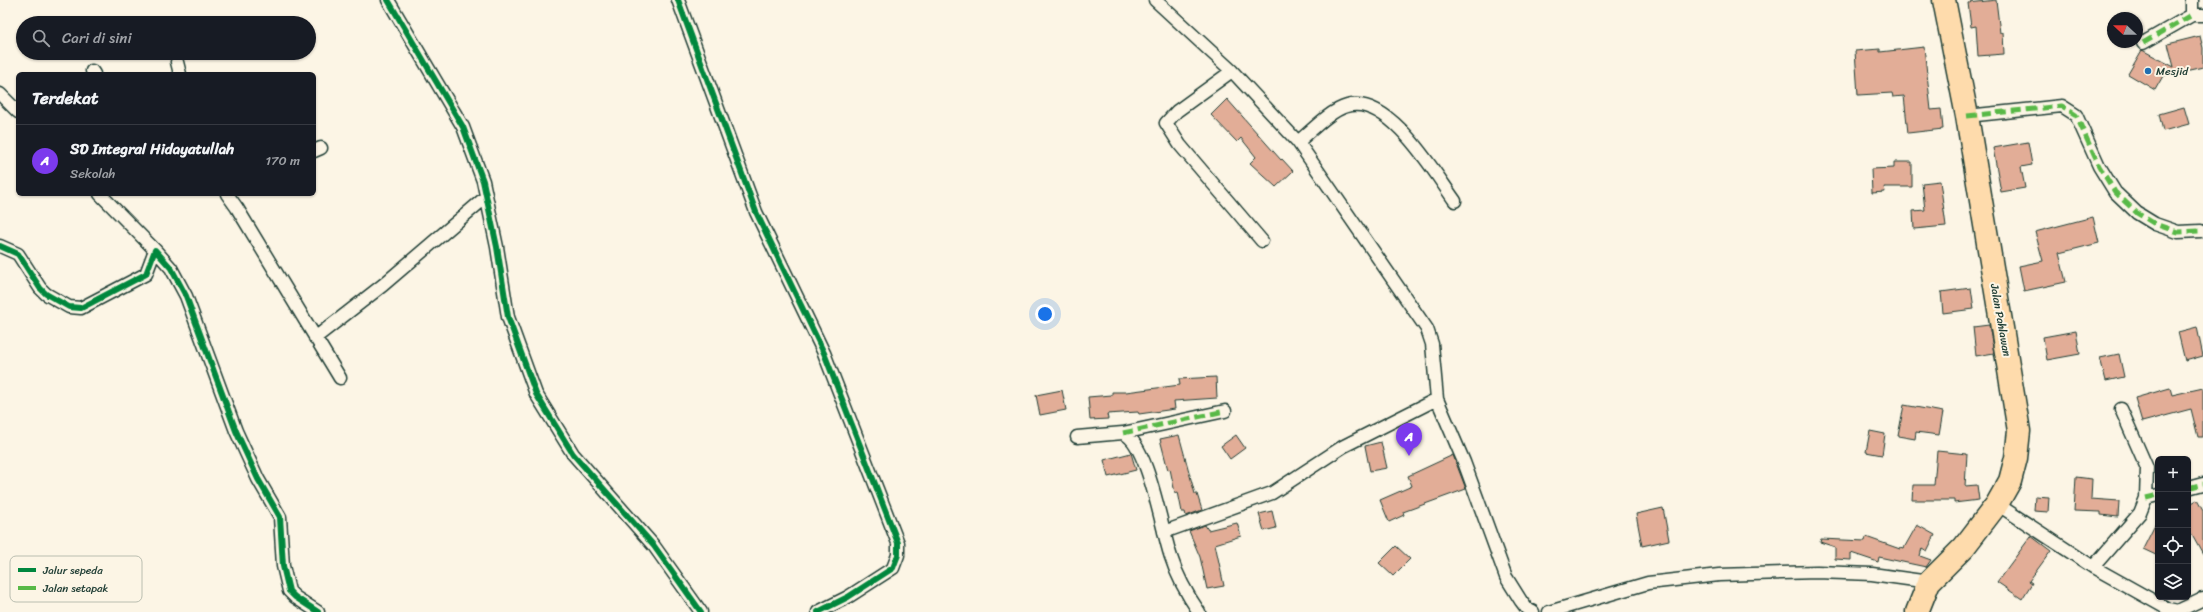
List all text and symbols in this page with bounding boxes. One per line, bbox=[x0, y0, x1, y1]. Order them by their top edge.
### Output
north arrow bbox=[2107, 12, 2143, 48]
search box bbox=[16, 16, 316, 60]
text: Cari di sini bbox=[62, 25, 132, 51]
icon: search bbox=[30, 27, 52, 49]
place label: Mesjid bbox=[2156, 62, 2189, 81]
marker: Mesjid bbox=[2143, 66, 2153, 76]
text: Terdekat bbox=[32, 83, 98, 113]
text: SD Integral Hidayatullah bbox=[70, 136, 234, 162]
text: A bbox=[41, 149, 49, 172]
text: 170 m bbox=[265, 149, 300, 172]
text: Sekolah bbox=[70, 162, 115, 185]
street label: Jalan Pahlawan bbox=[1985, 281, 2016, 358]
your location bbox=[1035, 304, 1055, 324]
pin: A bbox=[1396, 423, 1422, 456]
map controls bbox=[2155, 456, 2191, 600]
button: + bbox=[2155, 456, 2191, 492]
button: − bbox=[2155, 492, 2191, 528]
button: locate bbox=[2155, 528, 2191, 564]
legend bbox=[10, 556, 142, 602]
text: Jalur sepeda bbox=[42, 561, 103, 580]
button: layers bbox=[2155, 564, 2191, 600]
text: Jalan setapak bbox=[42, 579, 109, 598]

